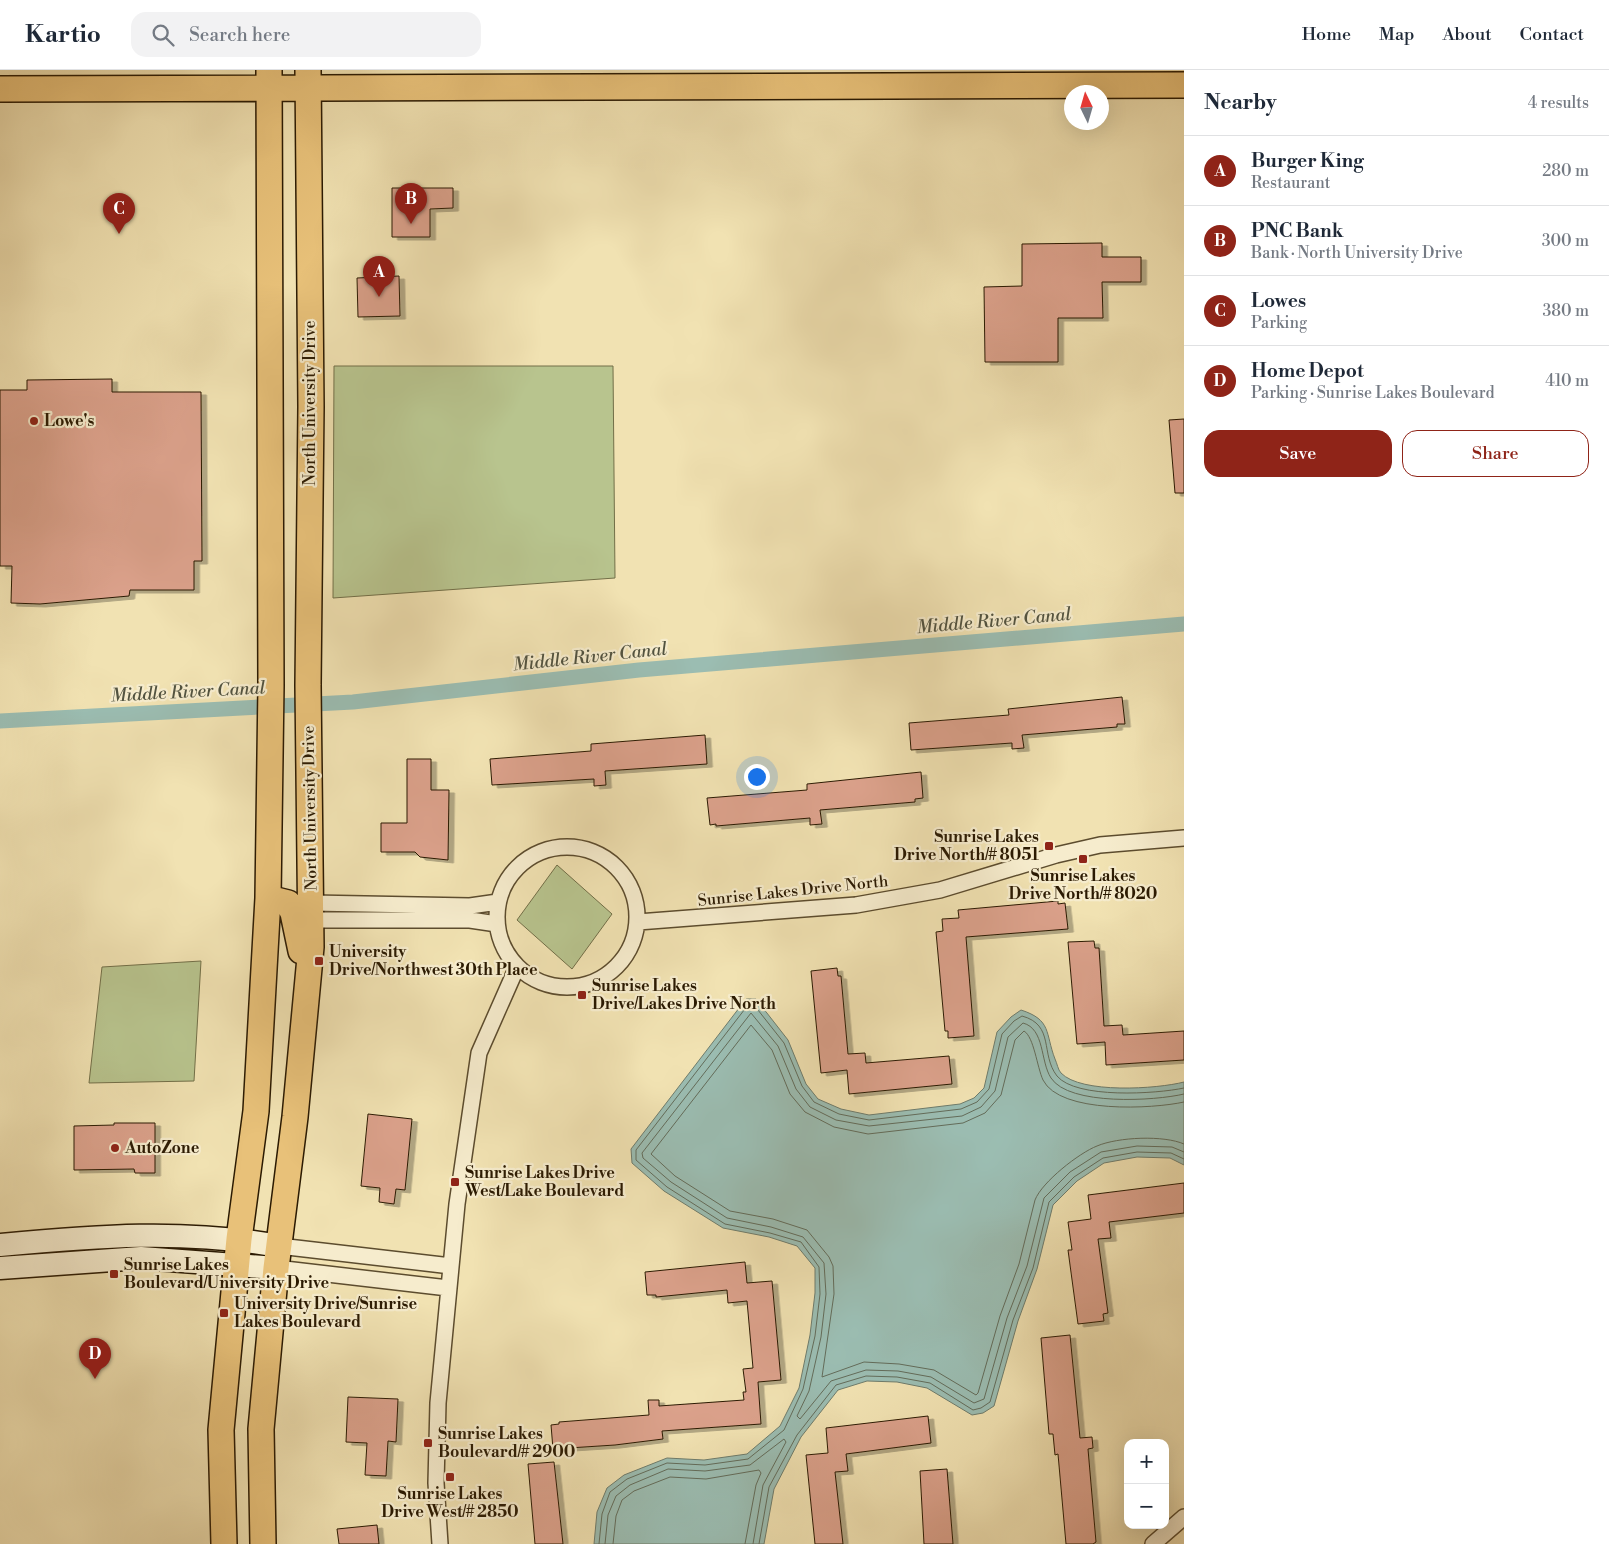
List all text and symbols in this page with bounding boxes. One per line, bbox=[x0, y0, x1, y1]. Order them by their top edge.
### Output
search box bbox=[131, 12, 481, 57]
text: Kartio bbox=[25, 20, 101, 50]
icon: search bbox=[149, 21, 177, 49]
text: Search here bbox=[189, 23, 290, 47]
text: Home bbox=[1302, 23, 1351, 46]
text: Map bbox=[1379, 23, 1415, 46]
text: About bbox=[1443, 23, 1492, 46]
text: Contact bbox=[1520, 23, 1584, 46]
north arrow bbox=[1064, 85, 1109, 130]
text: Nearby bbox=[1204, 90, 1277, 116]
text: 4 results bbox=[1528, 93, 1589, 113]
text: Burger King bbox=[1251, 149, 1364, 173]
text: A bbox=[1214, 161, 1226, 181]
text: 280 m bbox=[1542, 161, 1589, 181]
text: Restaurant bbox=[1251, 173, 1330, 193]
pin: B bbox=[395, 183, 427, 224]
pin: C bbox=[103, 193, 135, 234]
text: PNC Bank bbox=[1251, 219, 1343, 243]
text: B bbox=[1214, 231, 1226, 251]
text: 300 m bbox=[1542, 231, 1589, 251]
text: Bank · North University Drive bbox=[1251, 243, 1463, 263]
pin: A bbox=[363, 256, 395, 297]
text: Lowes bbox=[1251, 289, 1306, 313]
text: C bbox=[1214, 301, 1226, 321]
text: 380 m bbox=[1542, 301, 1589, 321]
text: Parking bbox=[1251, 313, 1307, 333]
street label: North University Drive bbox=[300, 320, 320, 486]
text: Home Depot bbox=[1251, 359, 1364, 383]
text: D bbox=[1214, 371, 1226, 391]
text: 410 m bbox=[1545, 371, 1589, 391]
text: Parking · Sunrise Lakes Boulevard bbox=[1251, 383, 1495, 403]
place label: Lowe's bbox=[44, 411, 94, 431]
marker: Lowe's bbox=[28, 415, 40, 427]
button: Save bbox=[1204, 430, 1392, 477]
button: Share bbox=[1402, 430, 1589, 477]
water label: Middle River Canal bbox=[916, 603, 1072, 639]
water label: Middle River Canal bbox=[512, 637, 668, 677]
water label: Middle River Canal bbox=[110, 676, 266, 708]
street label: North University Drive bbox=[299, 725, 321, 891]
your location bbox=[744, 764, 770, 790]
place label: Sunrise Lakes Drive North/# 8051 bbox=[894, 827, 1039, 865]
marker: Sunrise Lakes Drive North/# 8051 bbox=[1043, 840, 1055, 852]
marker: Sunrise Lakes Drive North/# 8020 bbox=[1077, 853, 1089, 865]
place label: Sunrise Lakes Drive North/# 8020 bbox=[1009, 866, 1157, 904]
street label: Sunrise Lakes Drive North bbox=[697, 871, 890, 911]
place label: University Drive/Northwest 30th Place bbox=[329, 942, 538, 980]
marker: University Drive/Northwest 30th Place bbox=[313, 955, 325, 967]
place label: Sunrise Lakes Drive/Lakes Drive North bbox=[592, 976, 776, 1014]
marker: Sunrise Lakes Drive/Lakes Drive North bbox=[576, 989, 588, 1001]
place label: AutoZone bbox=[124, 1138, 200, 1158]
marker: AutoZone bbox=[109, 1142, 121, 1154]
place label: Sunrise Lakes Drive West/Lake Boulevard bbox=[464, 1163, 624, 1201]
marker: Sunrise Lakes Drive West/Lake Boulevard bbox=[449, 1176, 461, 1188]
place label: Sunrise Lakes Boulevard/University Drive bbox=[124, 1255, 330, 1293]
marker: Sunrise Lakes Boulevard/University Drive bbox=[108, 1268, 120, 1280]
place label: University Drive/Sunrise Lakes Boulevard bbox=[234, 1294, 417, 1332]
marker: University Drive/Sunrise Lakes Boulevard bbox=[218, 1307, 230, 1319]
pin: D bbox=[79, 1338, 111, 1379]
place label: Sunrise Lakes Boulevard/# 2900 bbox=[438, 1424, 576, 1462]
marker: Sunrise Lakes Boulevard/# 2900 bbox=[422, 1437, 434, 1449]
map controls bbox=[1124, 1439, 1169, 1529]
button: + bbox=[1124, 1439, 1169, 1484]
marker: Sunrise Lakes Drive West/# 2850 bbox=[444, 1471, 456, 1483]
place label: Sunrise Lakes Drive West/# 2850 bbox=[381, 1484, 519, 1522]
button: − bbox=[1124, 1484, 1169, 1529]

